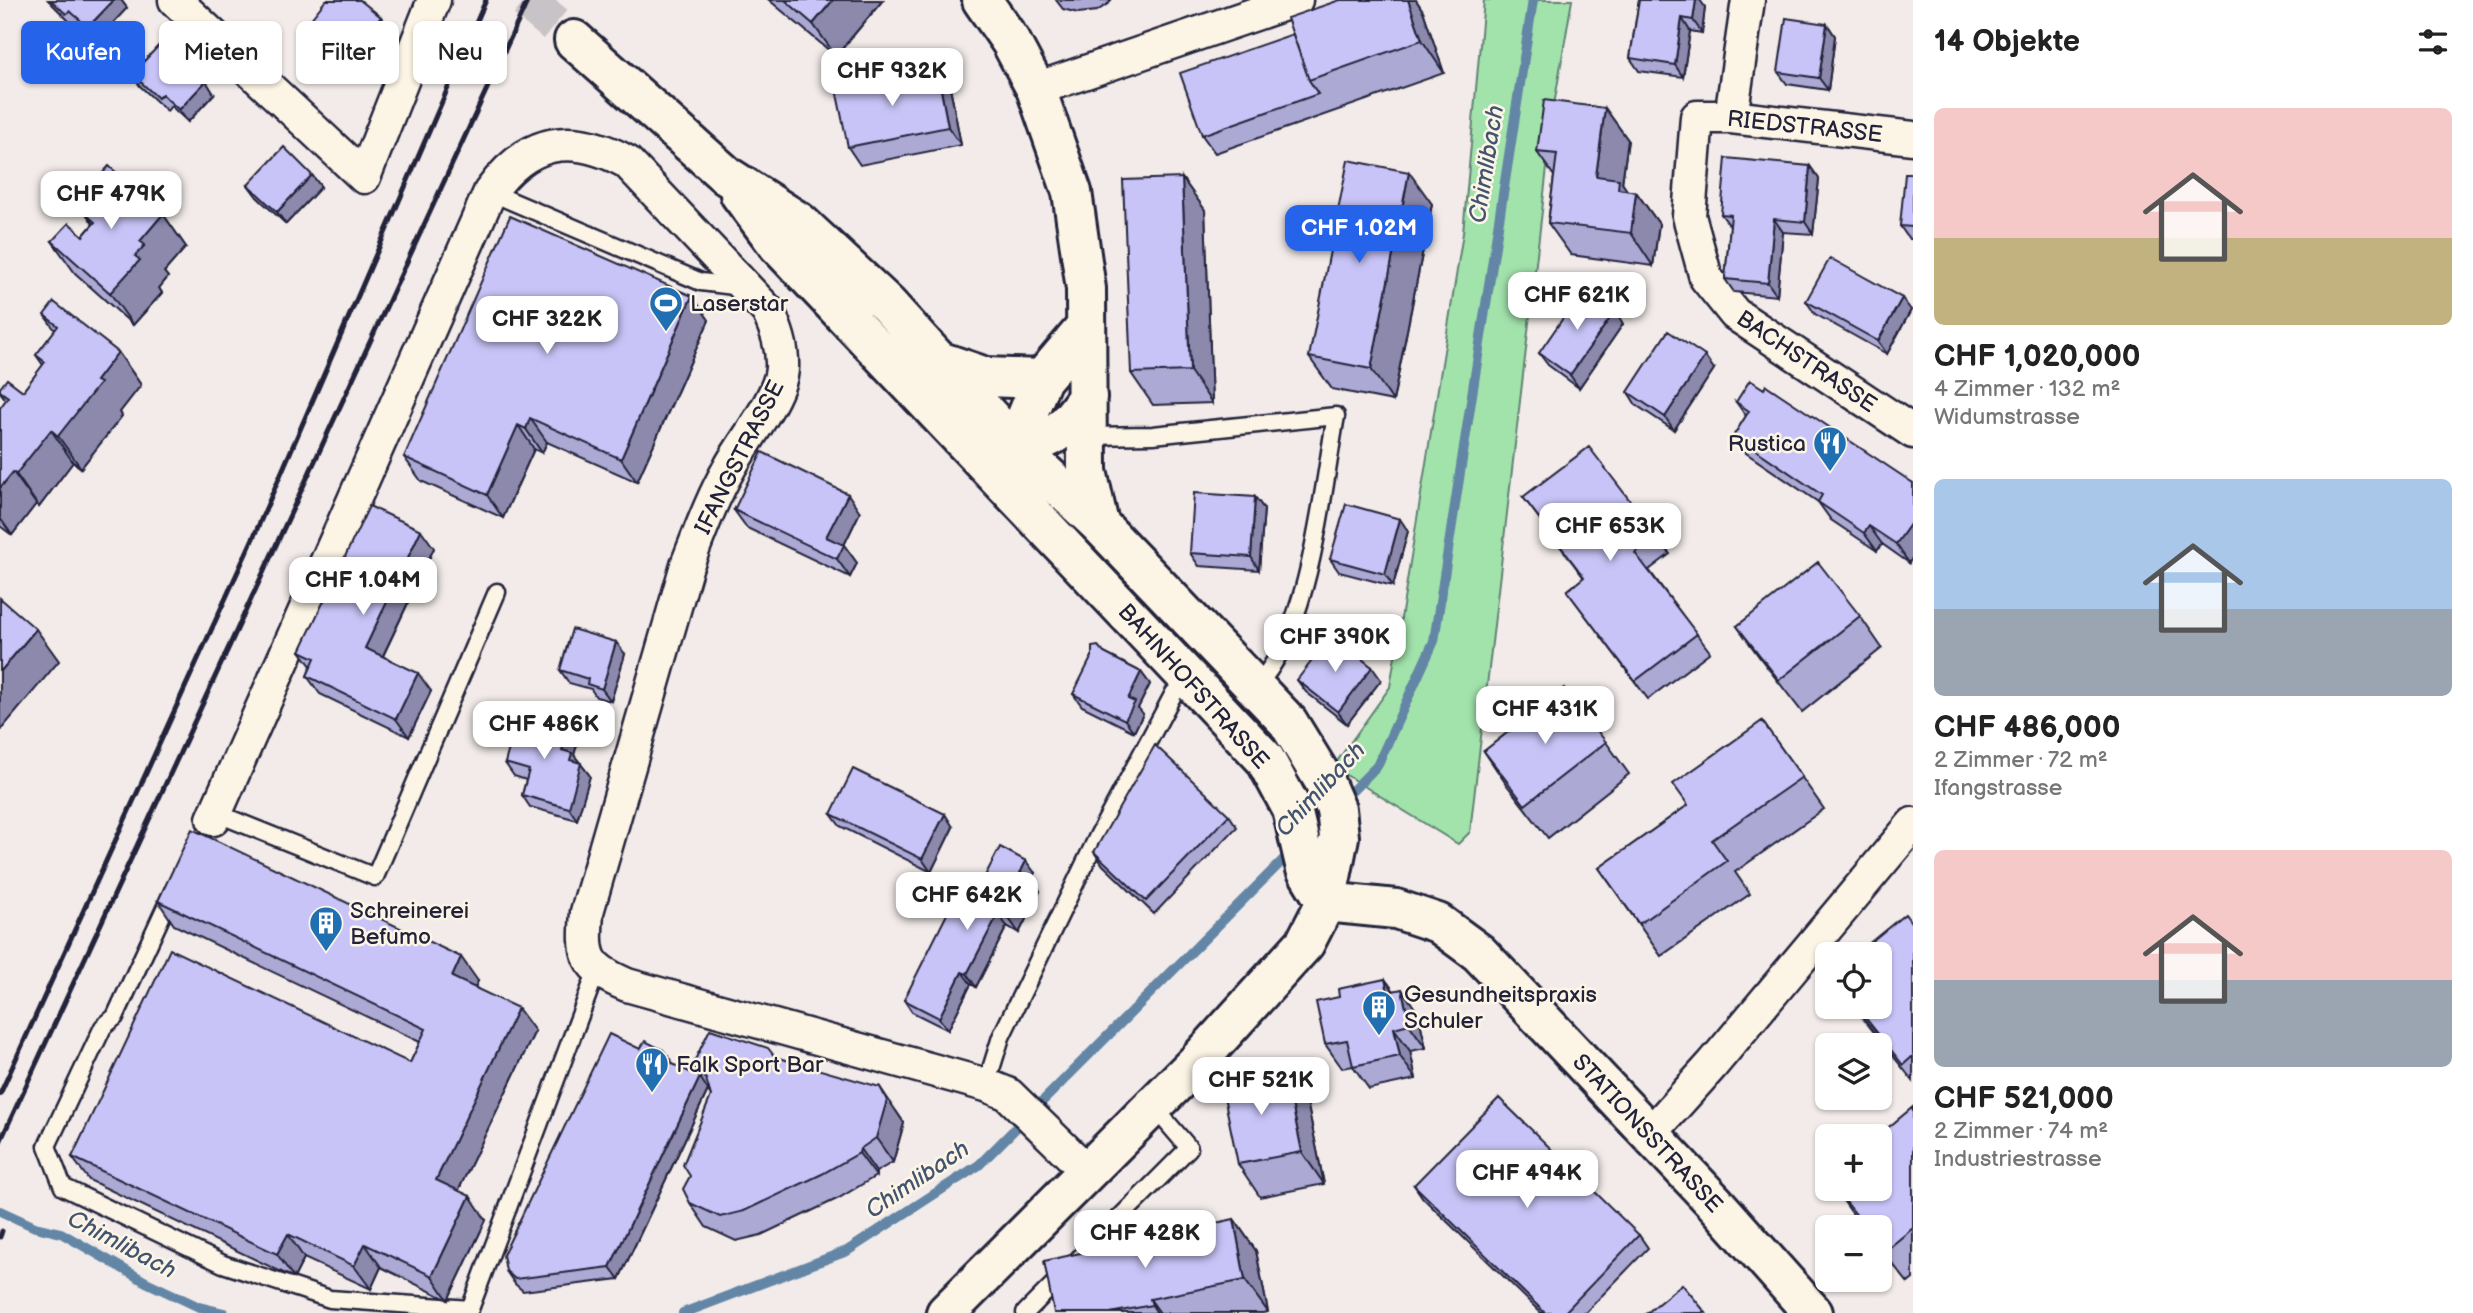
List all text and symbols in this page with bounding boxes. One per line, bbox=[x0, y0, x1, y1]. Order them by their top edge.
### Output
chip: Kaufen bbox=[21, 21, 145, 84]
chip: Mieten bbox=[159, 21, 282, 84]
chip: Filter bbox=[296, 21, 399, 84]
chip: Neu bbox=[413, 21, 507, 84]
icon: filters bbox=[2414, 23, 2452, 61]
text: 14 Objekte bbox=[1934, 24, 2080, 60]
pin: CHF 932K bbox=[820, 48, 964, 108]
text: CHF 932K bbox=[837, 57, 947, 85]
water label: Chimlibach bbox=[1463, 103, 1510, 225]
street label: RIEDSTRASSE bbox=[1726, 105, 1884, 149]
icon: home bbox=[2130, 154, 2256, 280]
pin: CHF 479K bbox=[39, 172, 183, 231]
text: CHF 479K bbox=[57, 180, 165, 208]
pin: CHF 1.02M bbox=[1279, 205, 1439, 265]
text: CHF 1.02M bbox=[1301, 214, 1417, 242]
pin: CHF 621K bbox=[1505, 272, 1649, 332]
text: CHF 621K bbox=[1524, 281, 1630, 309]
sports icon: Laserstar bbox=[647, 284, 685, 333]
place label: Laserstar bbox=[690, 290, 789, 318]
pin: CHF 322K bbox=[475, 296, 619, 356]
text: CHF 322K bbox=[492, 305, 602, 333]
street label: BACHSTRASSE bbox=[1731, 305, 1882, 419]
text: CHF 1,020,000 bbox=[1934, 339, 2141, 375]
text: 4 Zimmer · 132 m² bbox=[1934, 375, 2120, 403]
street label: IFANGSTRASSE bbox=[689, 376, 791, 539]
text: Widumstrasse bbox=[1934, 403, 2080, 431]
restaurant icon: Rustica bbox=[1811, 424, 1849, 473]
place label: Rustica bbox=[1728, 430, 1806, 458]
pin: CHF 653K bbox=[1538, 504, 1682, 563]
text: CHF 653K bbox=[1555, 512, 1665, 540]
icon: home bbox=[2130, 525, 2256, 651]
pin: CHF 1.04M bbox=[283, 558, 443, 617]
text: CHF 1.04M bbox=[305, 566, 421, 594]
street label: BAHNHOFSTRASSE bbox=[1112, 598, 1275, 775]
pin: CHF 390K bbox=[1263, 614, 1407, 674]
text: CHF 390K bbox=[1280, 623, 1390, 651]
pin: CHF 431K bbox=[1473, 686, 1617, 746]
text: CHF 431K bbox=[1492, 695, 1598, 723]
pin: CHF 486K bbox=[472, 702, 616, 761]
text: CHF 486K bbox=[489, 710, 599, 738]
text: CHF 486,000 bbox=[1934, 710, 2120, 746]
water label: Chimlibach bbox=[1269, 736, 1372, 843]
text: 2 Zimmer · 72 m² bbox=[1934, 746, 2108, 774]
text: Ifangstrasse bbox=[1934, 774, 2062, 802]
pin: CHF 642K bbox=[895, 872, 1039, 932]
text: CHF 642K bbox=[912, 881, 1022, 909]
icon: home bbox=[2130, 896, 2256, 1022]
place label: Schreinerei Befumo bbox=[350, 897, 469, 951]
building icon: Schreinerei Befumo bbox=[307, 904, 345, 953]
map controls bbox=[1815, 942, 1892, 1292]
button: locate bbox=[1815, 942, 1892, 1019]
place label: Gesundheitspraxis Schuler bbox=[1404, 981, 1597, 1035]
building icon: Gesundheitspraxis Schuler bbox=[1360, 988, 1398, 1037]
button: layers bbox=[1815, 1033, 1892, 1110]
restaurant icon: Falk Sport Bar bbox=[633, 1045, 671, 1094]
street label: STATIONSSTRASSE bbox=[1566, 1048, 1728, 1219]
place label: Falk Sport Bar bbox=[676, 1051, 824, 1079]
pin: CHF 521K bbox=[1189, 1058, 1333, 1117]
text: CHF 521K bbox=[1208, 1066, 1314, 1094]
text: CHF 521,000 bbox=[1934, 1081, 2114, 1117]
text: 2 Zimmer · 74 m² bbox=[1934, 1117, 2108, 1145]
button: + bbox=[1815, 1124, 1892, 1201]
water label: Chimlibach bbox=[860, 1134, 975, 1225]
text: Industriestrasse bbox=[1934, 1145, 2102, 1173]
pin: CHF 494K bbox=[1455, 1150, 1599, 1210]
text: CHF 494K bbox=[1472, 1159, 1582, 1187]
water label: Chimlibach bbox=[62, 1204, 181, 1285]
pin: CHF 428K bbox=[1073, 1210, 1217, 1270]
button: − bbox=[1815, 1215, 1892, 1292]
text: CHF 428K bbox=[1090, 1219, 1200, 1247]

